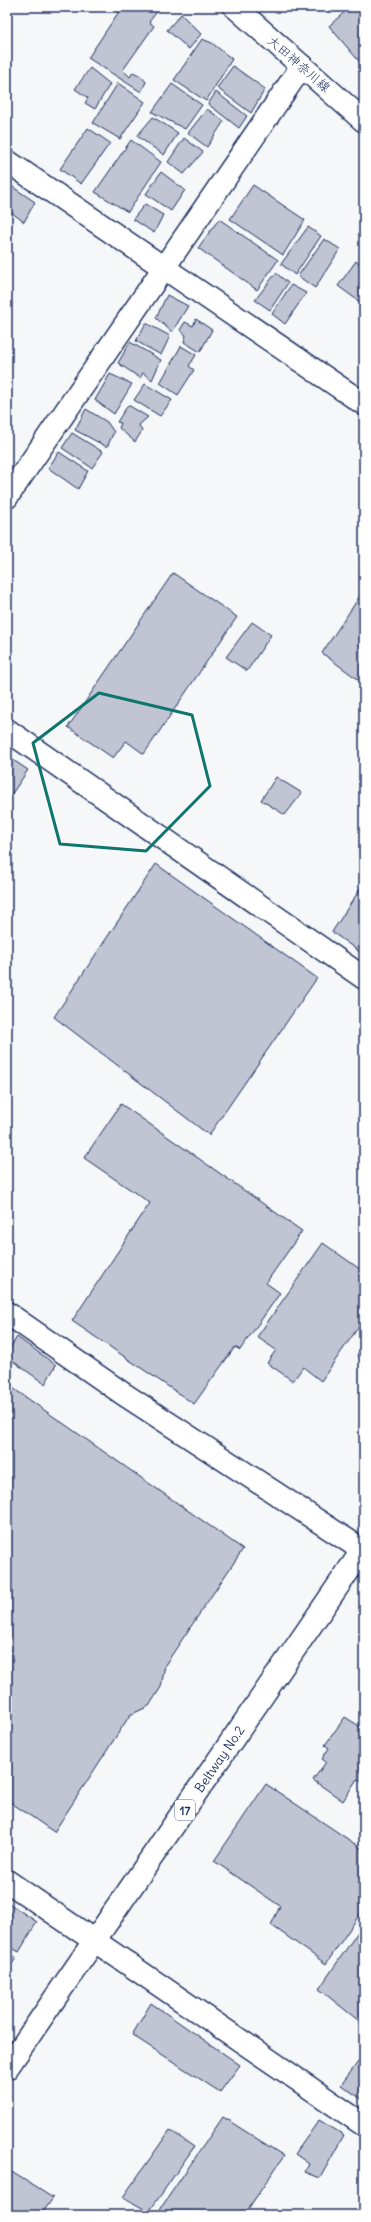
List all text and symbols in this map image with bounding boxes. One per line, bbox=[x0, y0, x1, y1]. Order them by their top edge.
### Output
street label: 大田神奈川線 bbox=[264, 32, 335, 97]
street label: Beltway No.2 bbox=[190, 1722, 248, 1795]
road number: 17 bbox=[175, 1800, 195, 1820]

